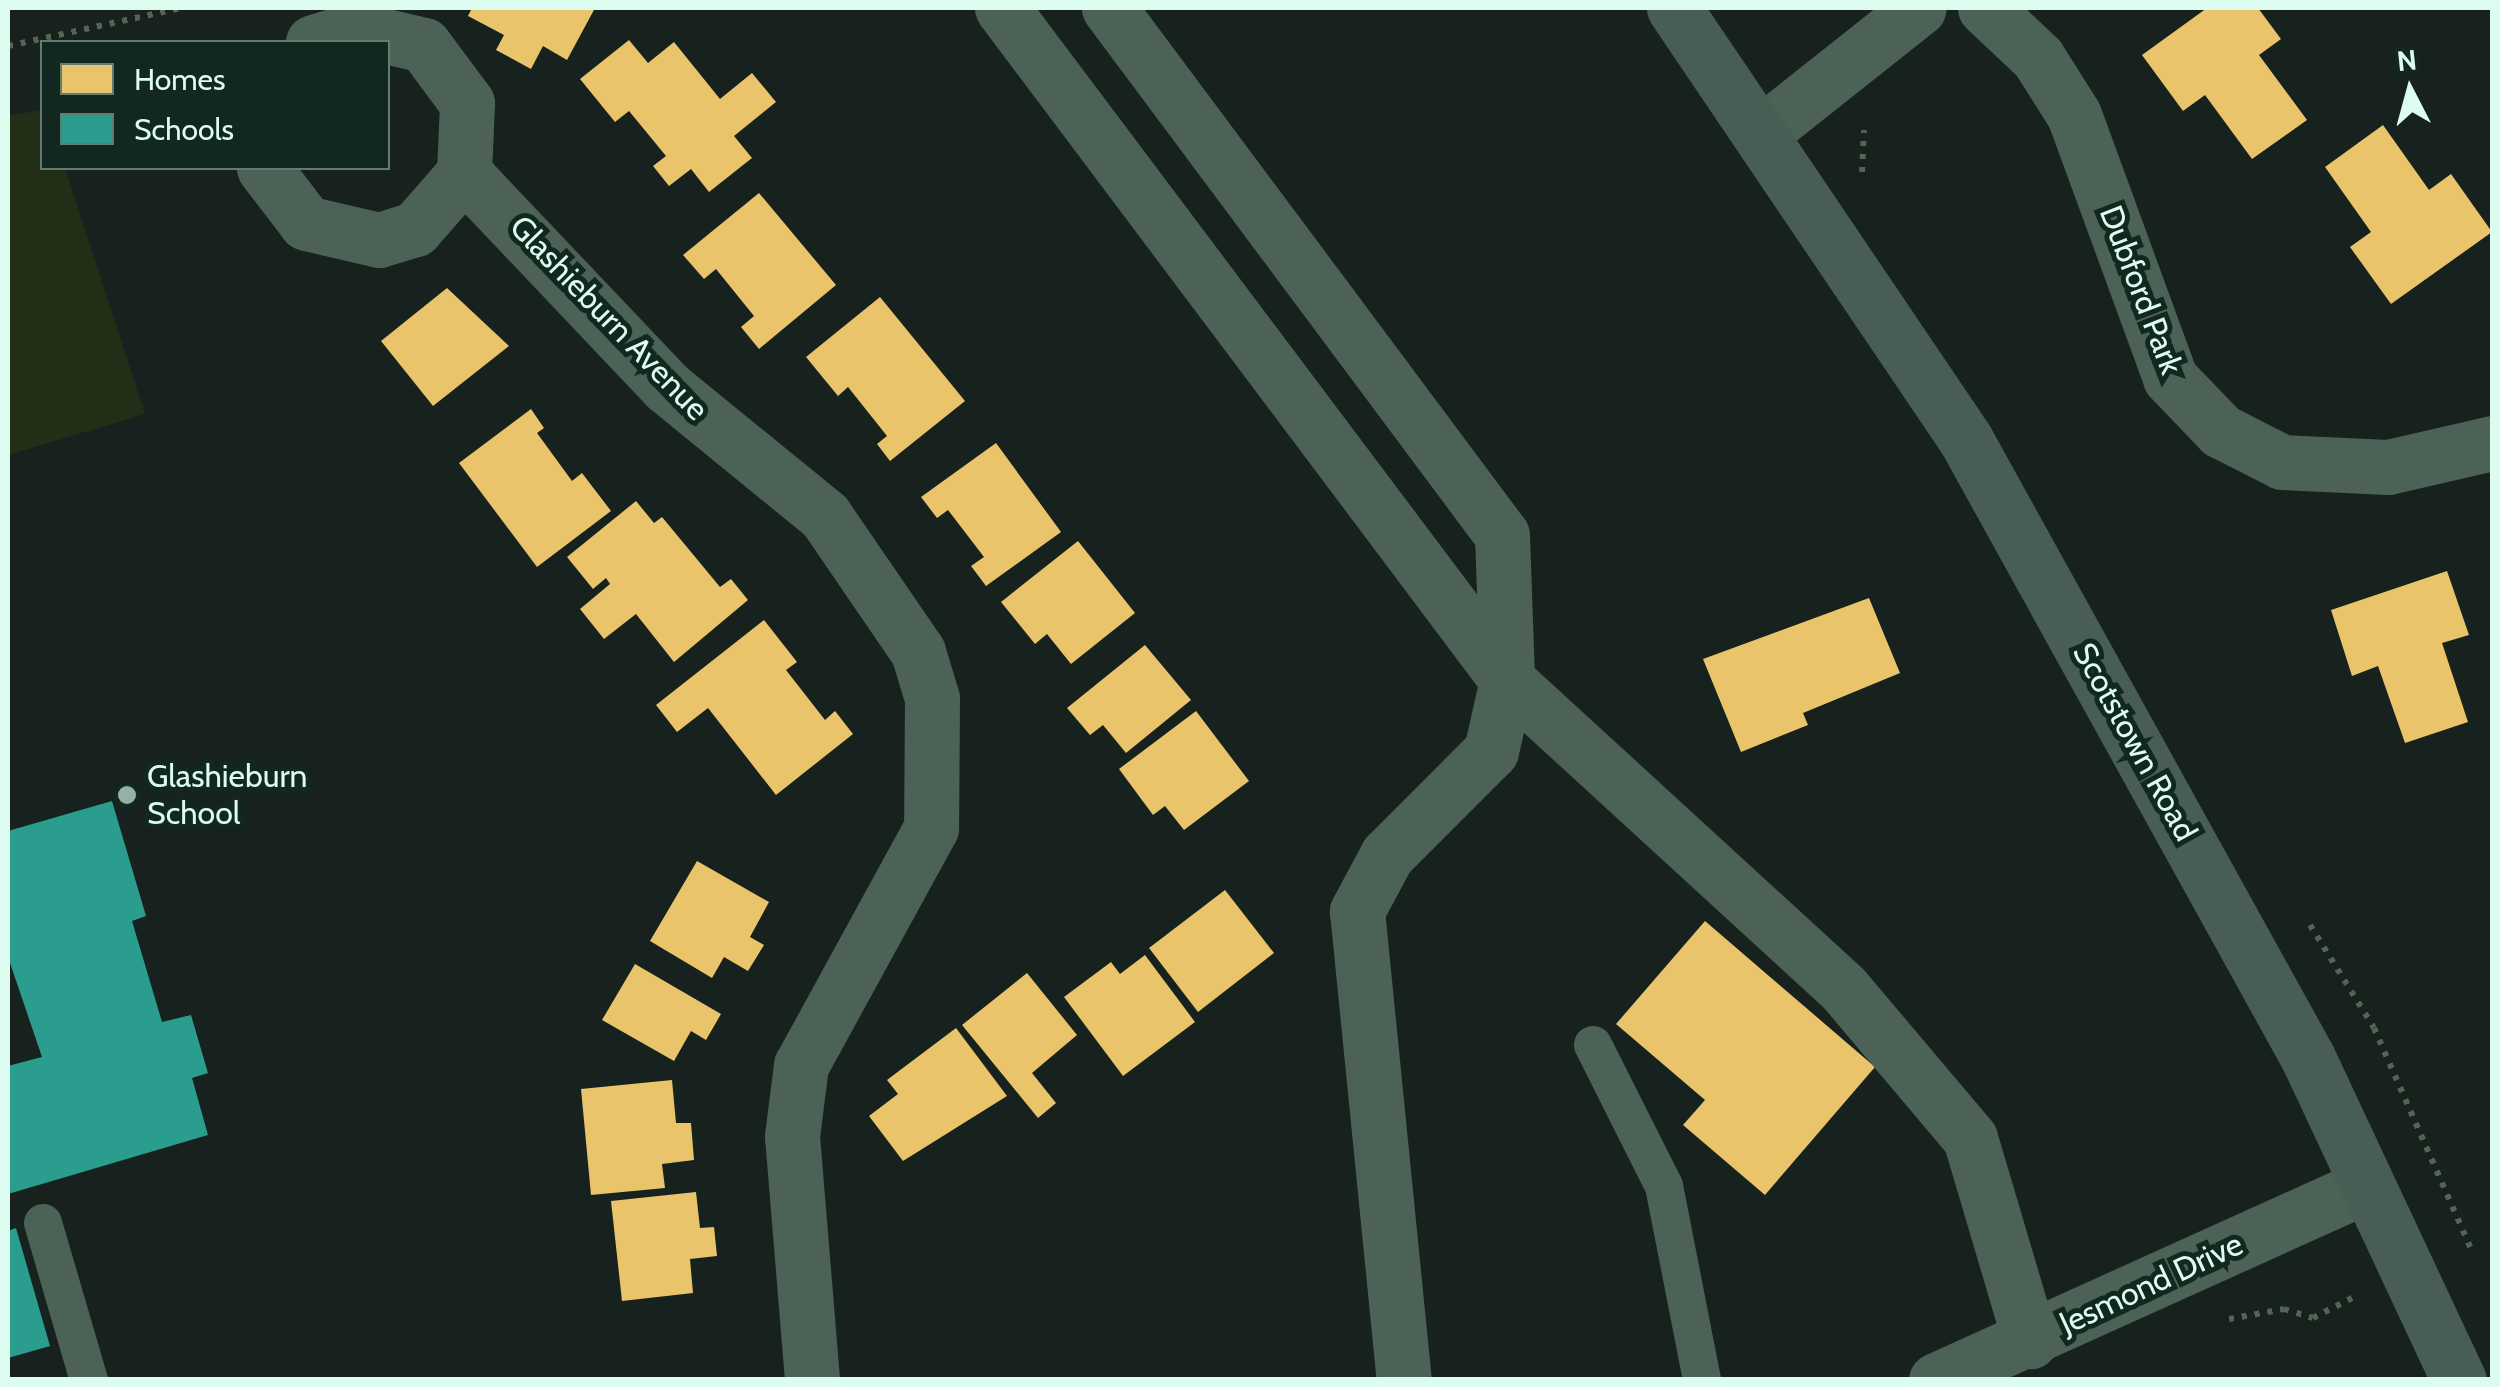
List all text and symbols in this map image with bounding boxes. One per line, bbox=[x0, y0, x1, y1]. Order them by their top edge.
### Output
legend bbox=[40, 40, 390, 170]
north arrow bbox=[2360, 40, 2460, 140]
text: N bbox=[2395, 42, 2418, 78]
text: Homes bbox=[134, 61, 225, 98]
text: Schools bbox=[134, 111, 234, 148]
street label: Dubford Park bbox=[2091, 200, 2191, 380]
street label: Glashieburn Avenue bbox=[502, 208, 716, 428]
street label: Scotstown Road bbox=[2065, 636, 2205, 848]
place label: Glashieburn School bbox=[147, 758, 308, 833]
marker: Glashieburn School bbox=[116, 784, 138, 806]
street label: Jesmond Drive bbox=[2053, 1225, 2249, 1343]

